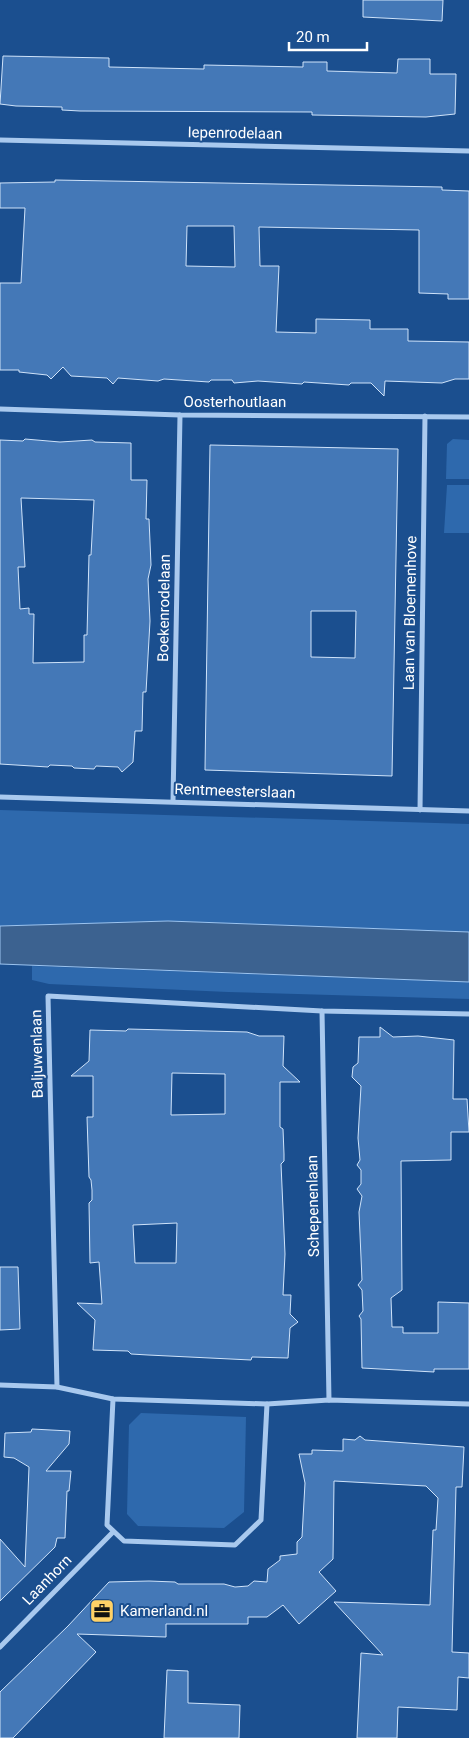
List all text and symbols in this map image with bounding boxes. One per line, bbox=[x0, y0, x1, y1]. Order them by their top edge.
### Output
scale bar bbox=[289, 20, 366, 52]
text: 20 m bbox=[296, 28, 330, 46]
street label: Iepenrodelaan bbox=[187, 123, 283, 143]
street label: Oosterhoutlaan bbox=[184, 393, 286, 411]
street label: Laan van Bloemenhove bbox=[400, 536, 420, 690]
street label: Boekenrodelaan bbox=[154, 554, 174, 662]
street label: Rentmeesterslaan bbox=[174, 780, 296, 802]
street label: Baljuwenlaan bbox=[27, 1009, 47, 1099]
street label: Schepenenlaan bbox=[303, 1155, 323, 1257]
street label: Laanhorn bbox=[19, 1551, 75, 1609]
office icon: Kamerland.nl bbox=[89, 1598, 115, 1624]
place label: Kamerland.nl bbox=[120, 1602, 208, 1620]

